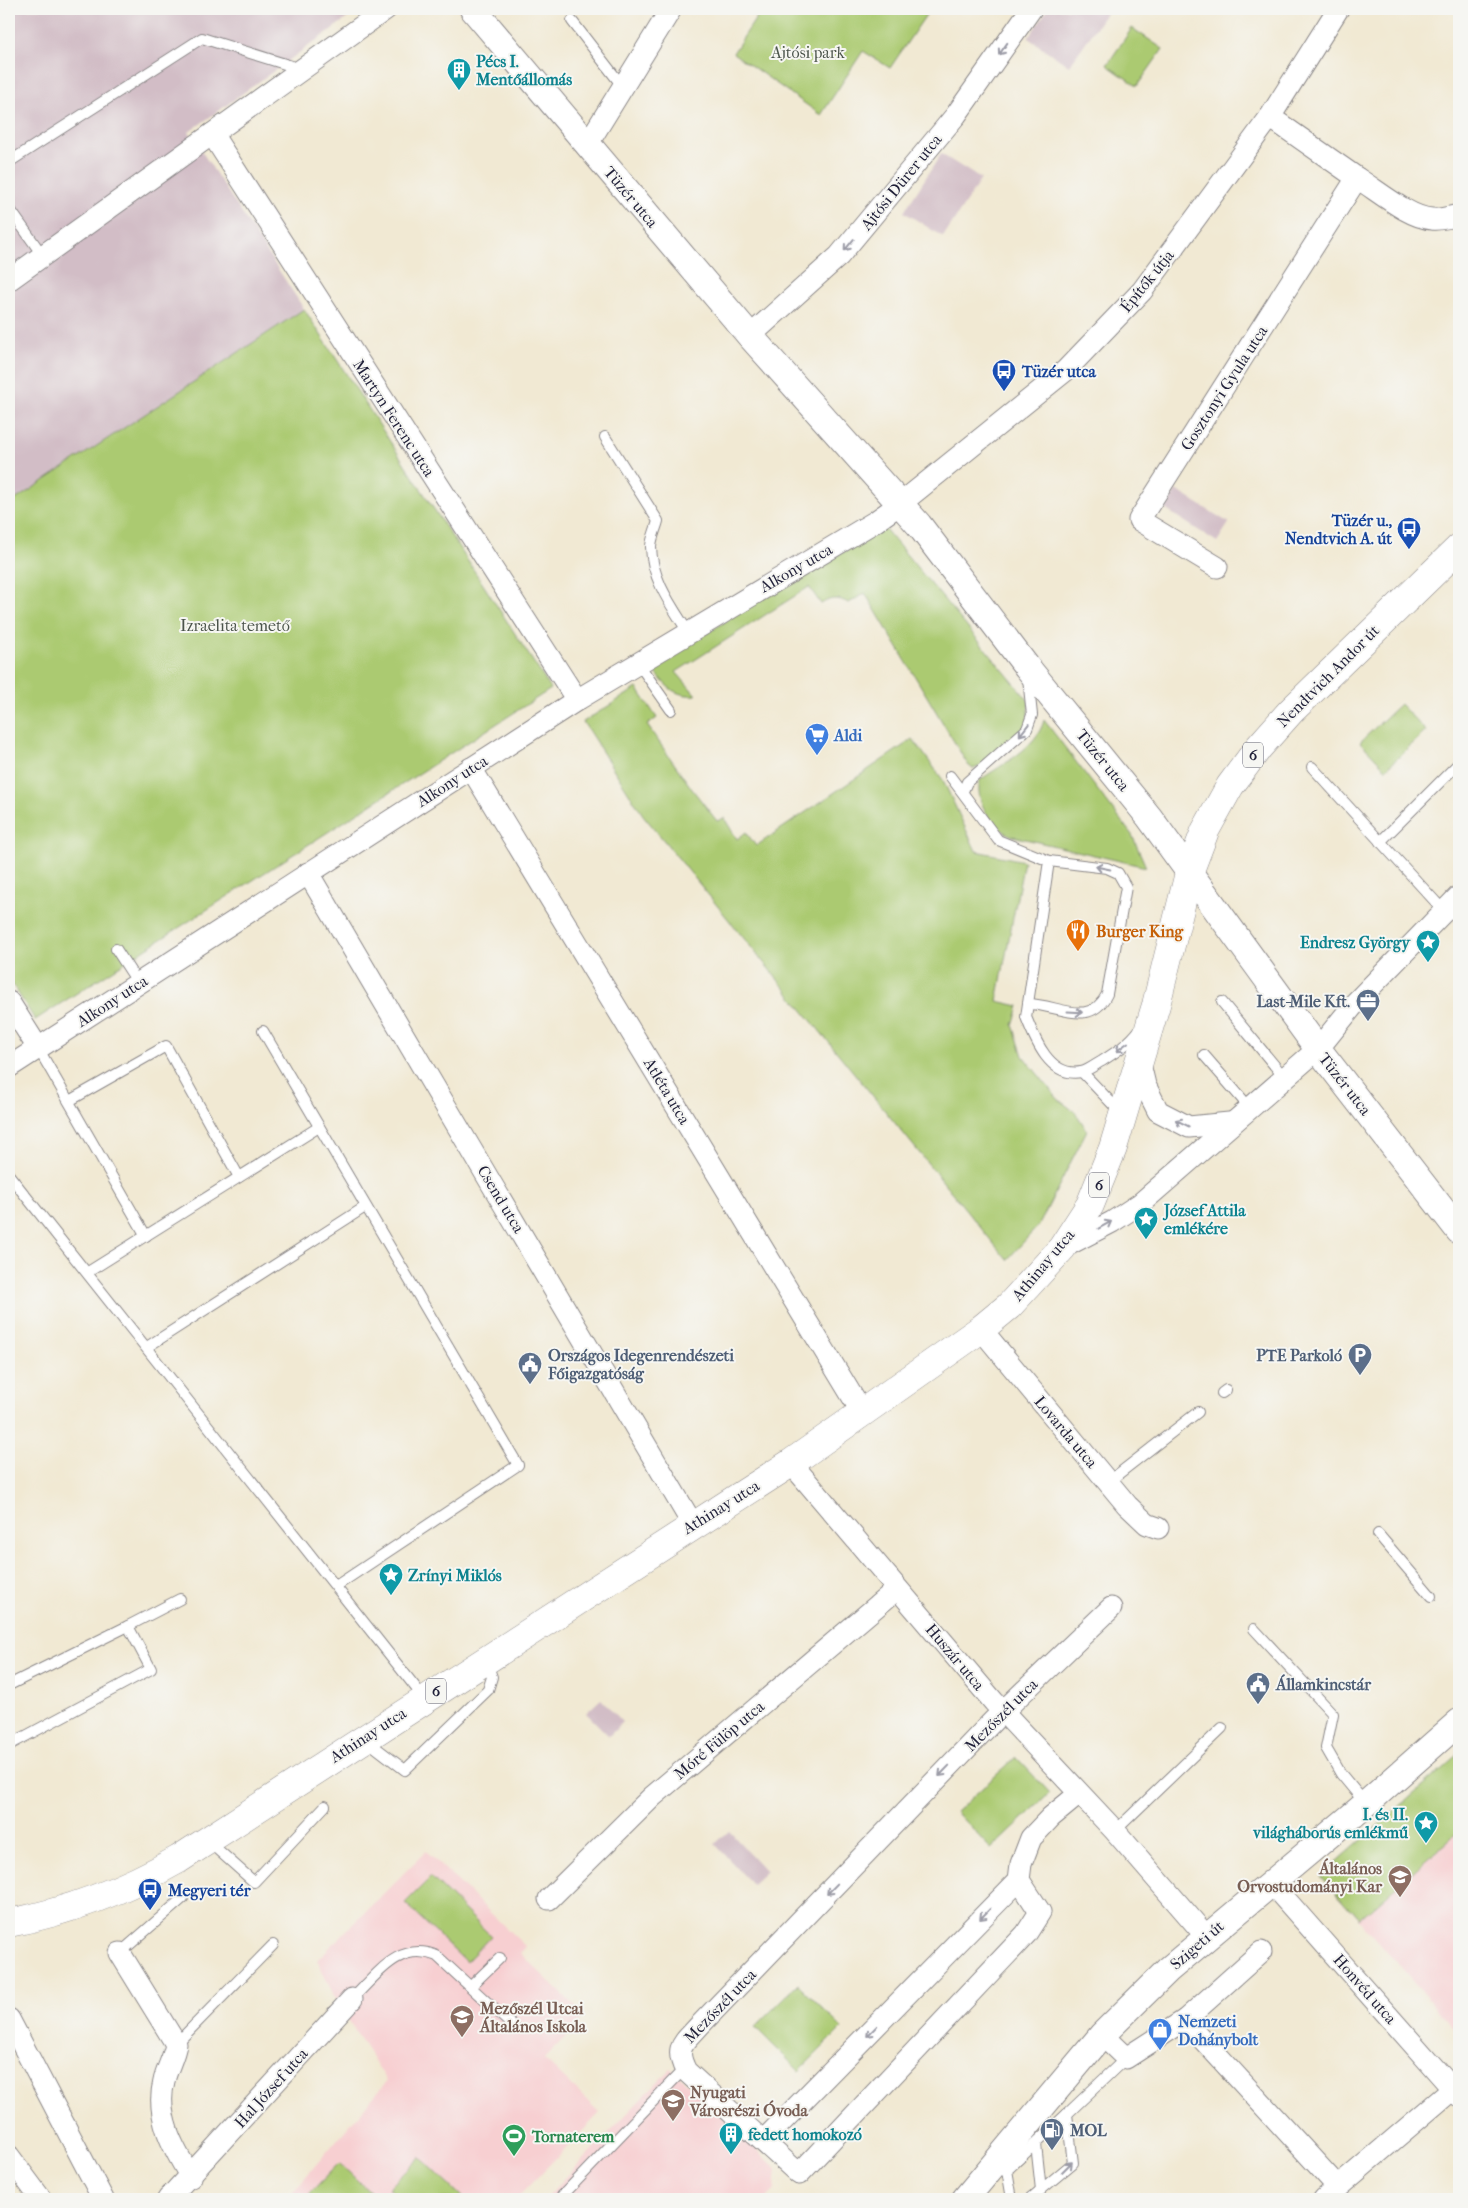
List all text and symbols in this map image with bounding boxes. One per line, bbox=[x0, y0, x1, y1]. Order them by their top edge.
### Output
one-way arrow bbox=[998, 41, 1008, 55]
park label: Ajtósi park bbox=[770, 43, 845, 62]
place label: Pécs I. Mentőállomás bbox=[475, 52, 572, 89]
building icon: Pécs I. Mentőállomás bbox=[446, 57, 472, 91]
street label: Ajtósi Dürer utca bbox=[856, 130, 946, 234]
street label: Tüzér utca bbox=[600, 163, 662, 232]
one-way arrow bbox=[843, 239, 854, 252]
street label: Építők útja bbox=[1115, 245, 1178, 316]
street label: Gosztonyi Gyula utca bbox=[1177, 322, 1272, 454]
street label: Martyn Ferenc utca bbox=[349, 356, 439, 481]
bus stop icon: Tüzér utca bbox=[991, 358, 1017, 392]
place label: Tüzér utca bbox=[1021, 362, 1096, 381]
place label: Tüzér u., Nendtvich A. út bbox=[1285, 511, 1392, 548]
bus stop icon: Tüzér u., Nendtvich A. út bbox=[1396, 516, 1422, 550]
street label: Alkony utca bbox=[755, 539, 836, 597]
park label: Izraelita temető bbox=[180, 616, 290, 635]
street label: Nendtvich Andor út bbox=[1273, 621, 1383, 731]
supermarket icon: Aldi bbox=[804, 722, 830, 756]
one-way arrow bbox=[1019, 723, 1029, 737]
street label: Tüzér utca bbox=[1072, 725, 1134, 795]
place label: Aldi bbox=[833, 726, 862, 745]
road number: 6 bbox=[1243, 742, 1263, 768]
street label: Alkony utca bbox=[412, 751, 492, 811]
one-way arrow bbox=[1096, 863, 1112, 873]
restaurant icon: Burger King bbox=[1065, 918, 1091, 952]
place label: Burger King bbox=[1096, 922, 1184, 942]
place icon: Endresz György bbox=[1415, 929, 1441, 963]
place label: Endresz György bbox=[1300, 933, 1411, 953]
street label: Alkony utca bbox=[72, 971, 152, 1031]
office icon: Last-Mile Kft. bbox=[1355, 988, 1381, 1022]
place label: Last-Mile Kft. bbox=[1256, 992, 1350, 1011]
one-way arrow bbox=[1067, 1007, 1083, 1016]
one-way arrow bbox=[1115, 1042, 1129, 1052]
street label: Tüzér utca bbox=[1315, 1049, 1376, 1119]
street label: Atléta utca bbox=[639, 1054, 694, 1128]
one-way arrow bbox=[1174, 1118, 1189, 1128]
street label: Csend utca bbox=[474, 1162, 529, 1237]
road number: 6 bbox=[1089, 1172, 1109, 1198]
place label: József Attila emlékére bbox=[1162, 1201, 1246, 1238]
place icon: József Attila emlékére bbox=[1133, 1206, 1159, 1240]
one-way arrow bbox=[1098, 1220, 1113, 1230]
street label: Athinay utca bbox=[1007, 1225, 1079, 1305]
parking icon: PTE Parkoló bbox=[1347, 1342, 1373, 1376]
place label: Országos Idegenrendészeti Főigazgatóság bbox=[547, 1346, 734, 1384]
place label: PTE Parkoló bbox=[1256, 1346, 1342, 1365]
public building icon: Országos Idegenrendészeti Főigazgatóság bbox=[517, 1351, 543, 1385]
street label: Lovarda utca bbox=[1030, 1392, 1102, 1472]
street label: Athinay utca bbox=[678, 1476, 764, 1539]
place icon: Zrínyi Miklós bbox=[378, 1562, 404, 1596]
place label: Zrínyi Miklós bbox=[408, 1566, 502, 1586]
street label: Huszár utca bbox=[922, 1620, 989, 1695]
public building icon: Államkincstár bbox=[1245, 1671, 1271, 1705]
street label: Mezőszél utca bbox=[961, 1674, 1042, 1755]
place label: Államkincstár bbox=[1275, 1674, 1372, 1694]
road number: 6 bbox=[426, 1678, 446, 1704]
street label: Móré Fülöp utca bbox=[670, 1696, 768, 1783]
street label: Athinay utca bbox=[325, 1703, 410, 1767]
one-way arrow bbox=[939, 1765, 951, 1777]
place label: I. és II. világháborús emlékmű bbox=[1252, 1805, 1409, 1843]
place icon: I. és II. világháborús emlékmű bbox=[1413, 1810, 1439, 1844]
place label: Általános Orvostudományi Kar bbox=[1237, 1858, 1383, 1897]
school or university icon: Általános Orvostudományi Kar bbox=[1387, 1864, 1413, 1898]
bus stop icon: Megyeri tér bbox=[137, 1877, 163, 1911]
place label: Megyeri tér bbox=[167, 1881, 252, 1901]
one-way arrow bbox=[826, 1883, 838, 1895]
one-way arrow bbox=[979, 1908, 991, 1921]
street label: Szigeti út bbox=[1166, 1916, 1228, 1974]
street label: Honvéd utca bbox=[1329, 1950, 1401, 2028]
street label: Mezőszél utca bbox=[680, 1965, 760, 2047]
place label: Mezőszél Utcai Általános Iskola bbox=[479, 1999, 587, 2036]
school or university icon: Mezőszél Utcai Általános Iskola bbox=[449, 2004, 475, 2038]
place label: Nemzeti Dohánybolt bbox=[1178, 2012, 1259, 2050]
shop icon: Nemzeti Dohánybolt bbox=[1147, 2017, 1173, 2051]
one-way arrow bbox=[866, 2024, 878, 2037]
street label: Hal József utca bbox=[230, 2044, 312, 2132]
place label: Nyugati Városrészi Óvoda bbox=[689, 2083, 808, 2120]
school or university icon: Nyugati Városrészi Óvoda bbox=[660, 2088, 686, 2122]
fuel station icon: MOL bbox=[1039, 2117, 1065, 2151]
building icon: fedett homokozó bbox=[718, 2121, 744, 2155]
place label: MOL bbox=[1069, 2121, 1107, 2140]
sports icon: Tornaterem bbox=[501, 2123, 527, 2157]
place label: fedett homokozó bbox=[747, 2125, 862, 2144]
place label: Tornaterem bbox=[531, 2127, 615, 2146]
one-way arrow bbox=[1061, 2161, 1073, 2173]

